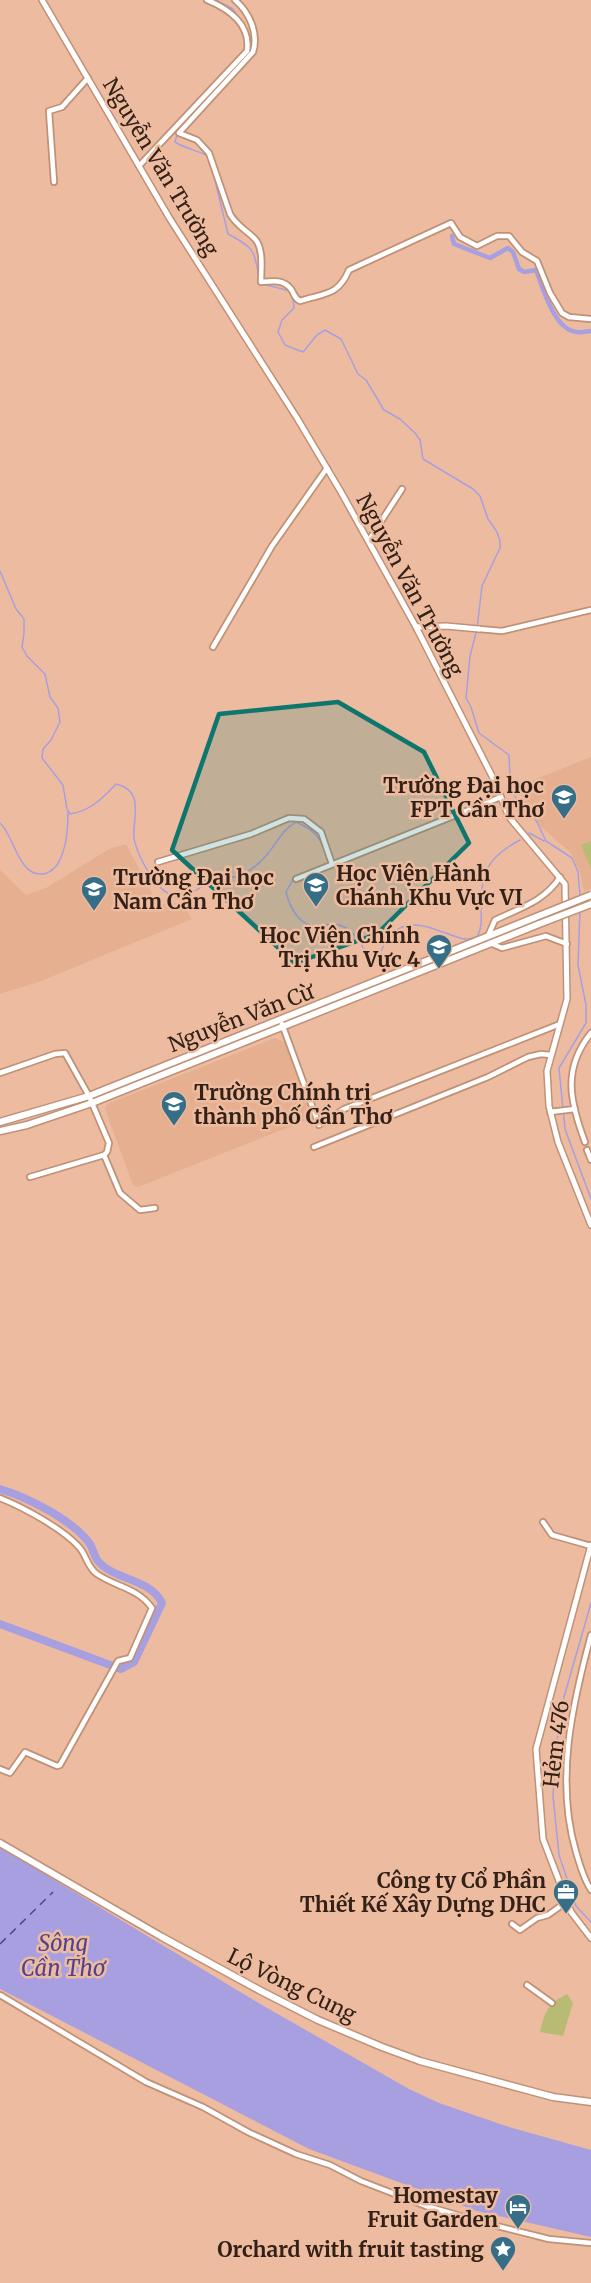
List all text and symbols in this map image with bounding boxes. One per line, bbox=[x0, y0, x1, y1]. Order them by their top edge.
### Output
street label: Nguyễn Văn Trường bbox=[97, 72, 226, 261]
street label: Nguyễn Văn Trường bbox=[350, 488, 471, 681]
place label: Trường Đại học FPT Cần Thơ bbox=[383, 772, 544, 823]
school or university icon: Trường Đại học FPT Cần Thơ bbox=[549, 782, 579, 820]
place label: Học Viện Hành Chánh Khu Vực VI bbox=[336, 860, 523, 911]
place label: Trường Đại học Nam Cần Thơ bbox=[113, 864, 274, 915]
school or university icon: Học Viện Hành Chánh Khu Vực VI bbox=[301, 870, 331, 908]
school or university icon: Trường Đại học Nam Cần Thơ bbox=[79, 874, 109, 912]
place label: Học Viện Chính Trị Khu Vực 4 bbox=[259, 922, 420, 973]
school or university icon: Học Viện Chính Trị Khu Vực 4 bbox=[424, 932, 454, 970]
street label: Nguyễn Văn Cừ bbox=[164, 976, 319, 1058]
place label: Trường Chính trị thành phố Cần Thơ bbox=[194, 1079, 393, 1130]
school or university icon: Trường Chính trị thành phố Cần Thơ bbox=[159, 1089, 189, 1127]
street label: Hẻm 476 bbox=[537, 1699, 575, 1789]
place label: Công ty Cổ Phần Thiết Kế Xây Dựng DHC bbox=[300, 1866, 546, 1918]
office icon: Công ty Cổ Phần Thiết Kế Xây Dựng DHC bbox=[551, 1877, 581, 1915]
water label: Sông Cần Thơ bbox=[21, 1929, 107, 1982]
street label: Lộ Vòng Cung bbox=[223, 1942, 361, 2028]
place label: Homestay Fruit Garden bbox=[367, 2182, 499, 2233]
hotel icon: Homestay Fruit Garden bbox=[503, 2192, 533, 2230]
place icon: Orchard with fruit tasting bbox=[488, 2234, 518, 2272]
place label: Orchard with fruit tasting bbox=[217, 2236, 484, 2263]

